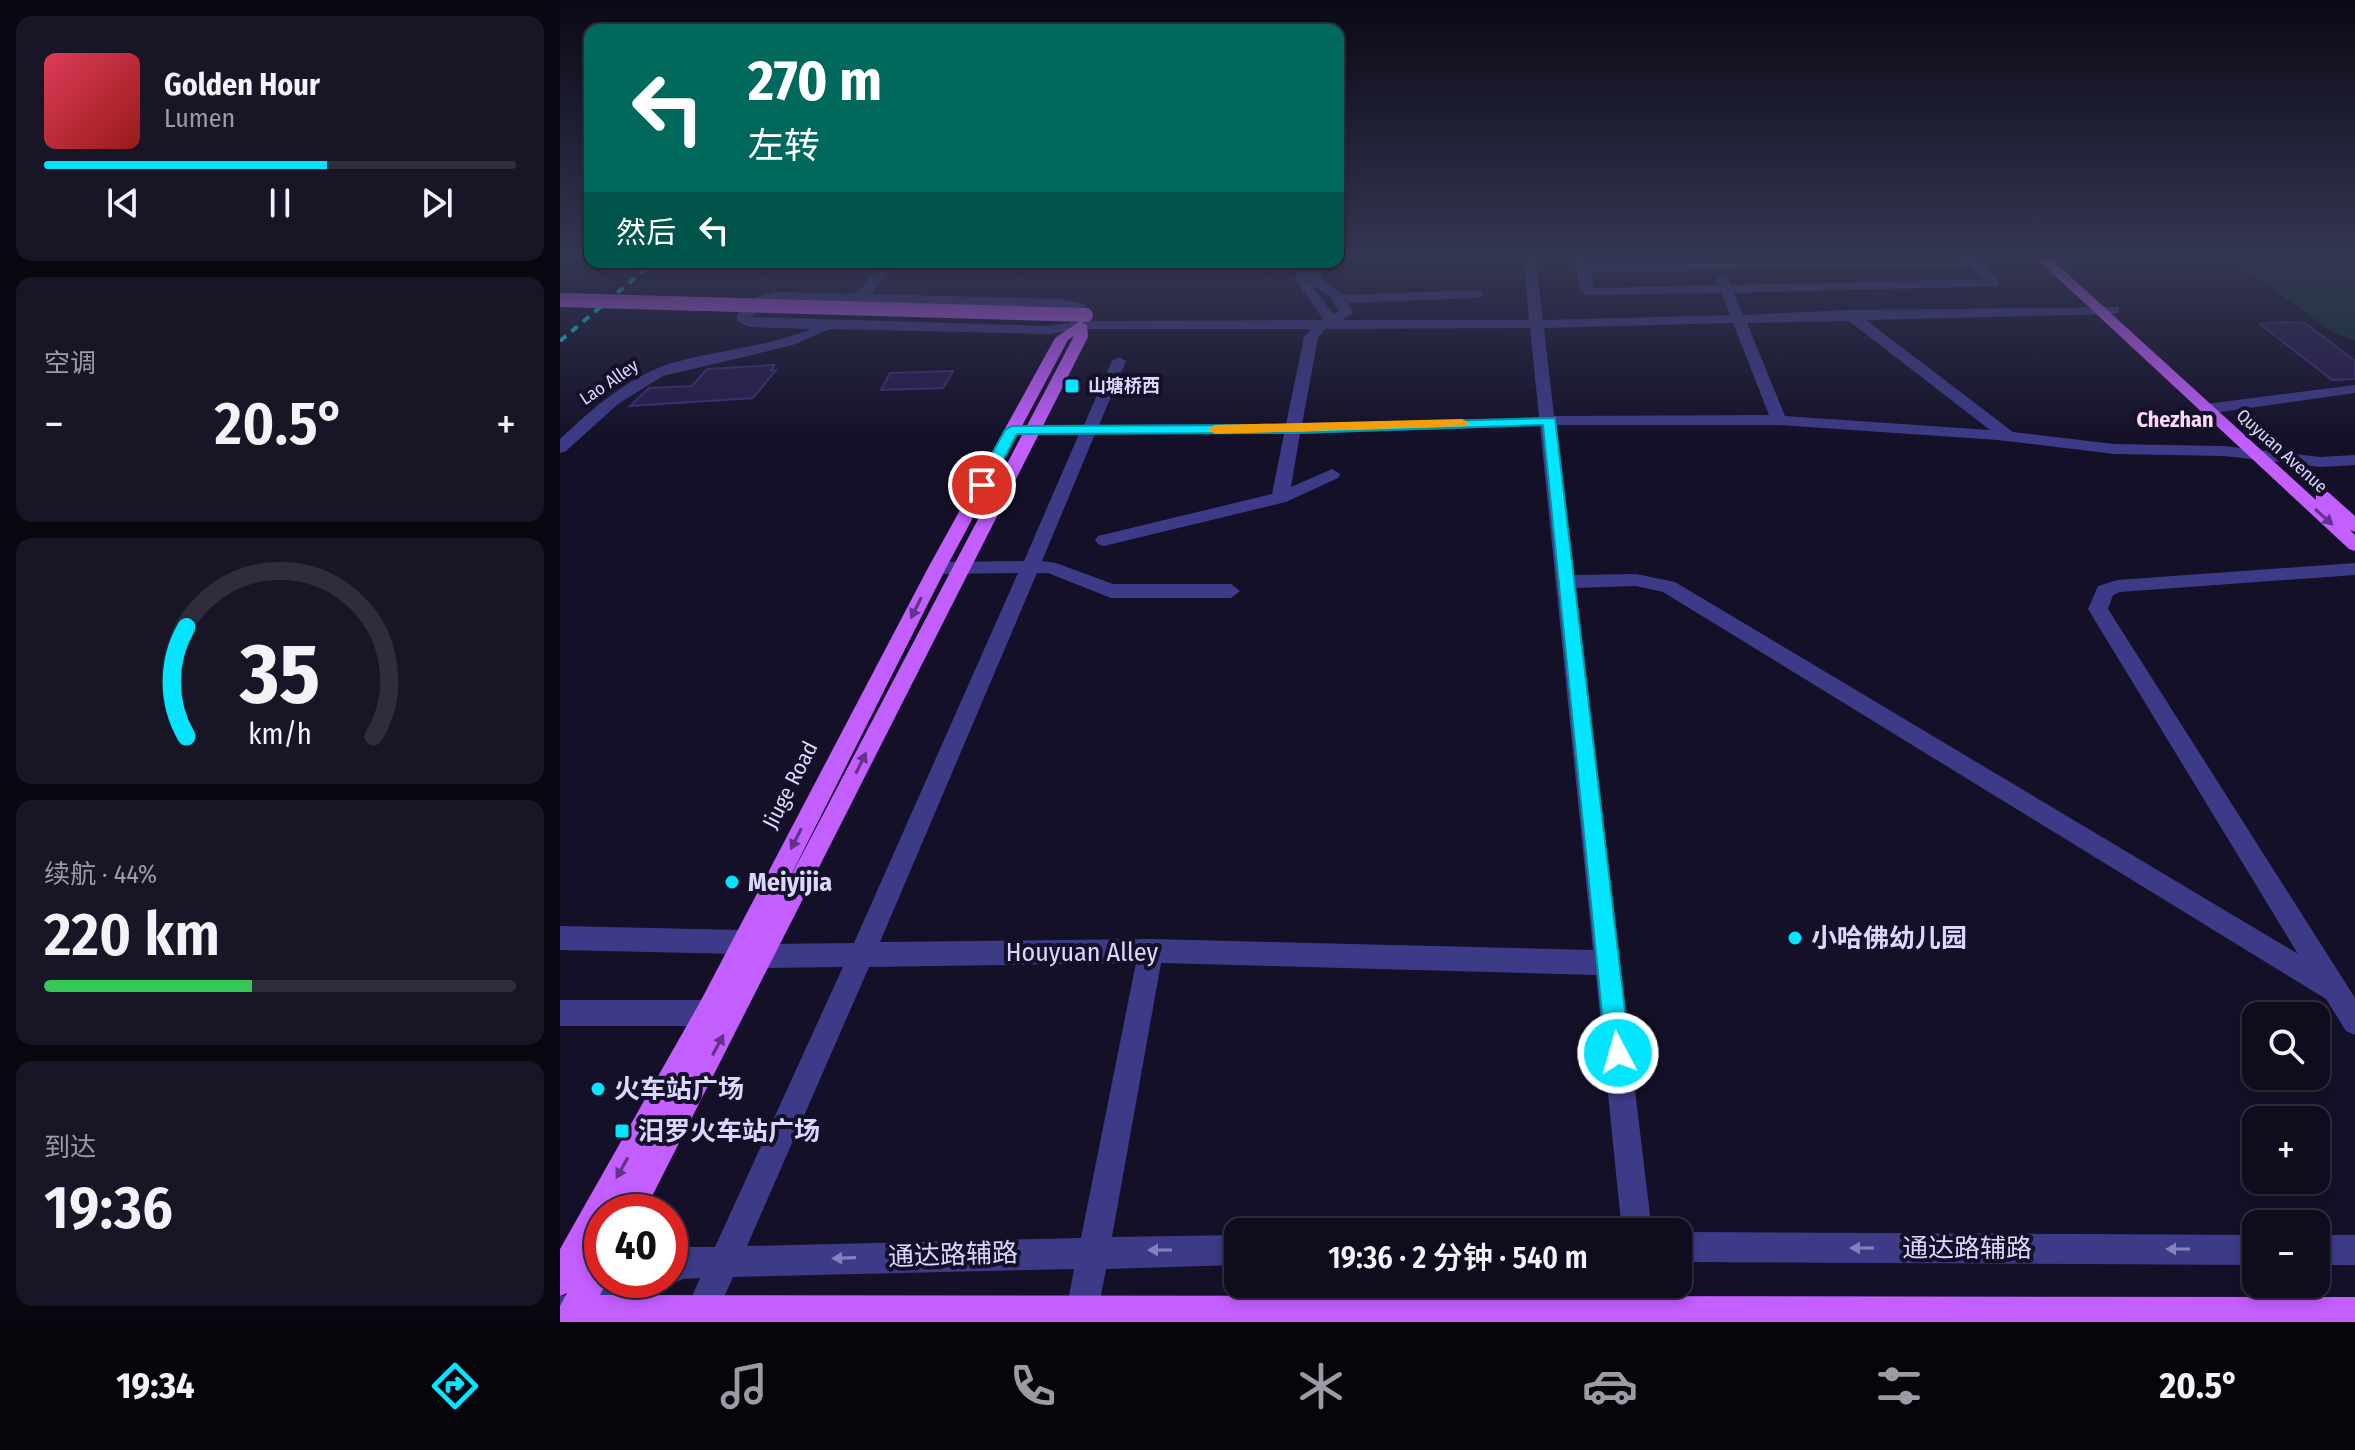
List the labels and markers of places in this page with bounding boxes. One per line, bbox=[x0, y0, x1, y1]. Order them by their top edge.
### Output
place label: 山塘桥西 bbox=[1088, 375, 1160, 397]
marker: 山塘桥西 bbox=[1063, 377, 1081, 395]
pin bbox=[948, 451, 1016, 519]
place label: Meiyijia bbox=[748, 867, 832, 898]
marker: Meiyijia bbox=[723, 873, 741, 891]
place label: 小哈佛幼儿园 bbox=[1811, 923, 1967, 954]
marker: 小哈佛幼儿园 bbox=[1786, 929, 1804, 947]
place label: 火车站广场 bbox=[614, 1074, 744, 1105]
marker: 火车站广场 bbox=[589, 1080, 607, 1098]
place label: 汨罗火车站广场 bbox=[638, 1116, 820, 1147]
marker: 汨罗火车站广场 bbox=[613, 1122, 631, 1140]

